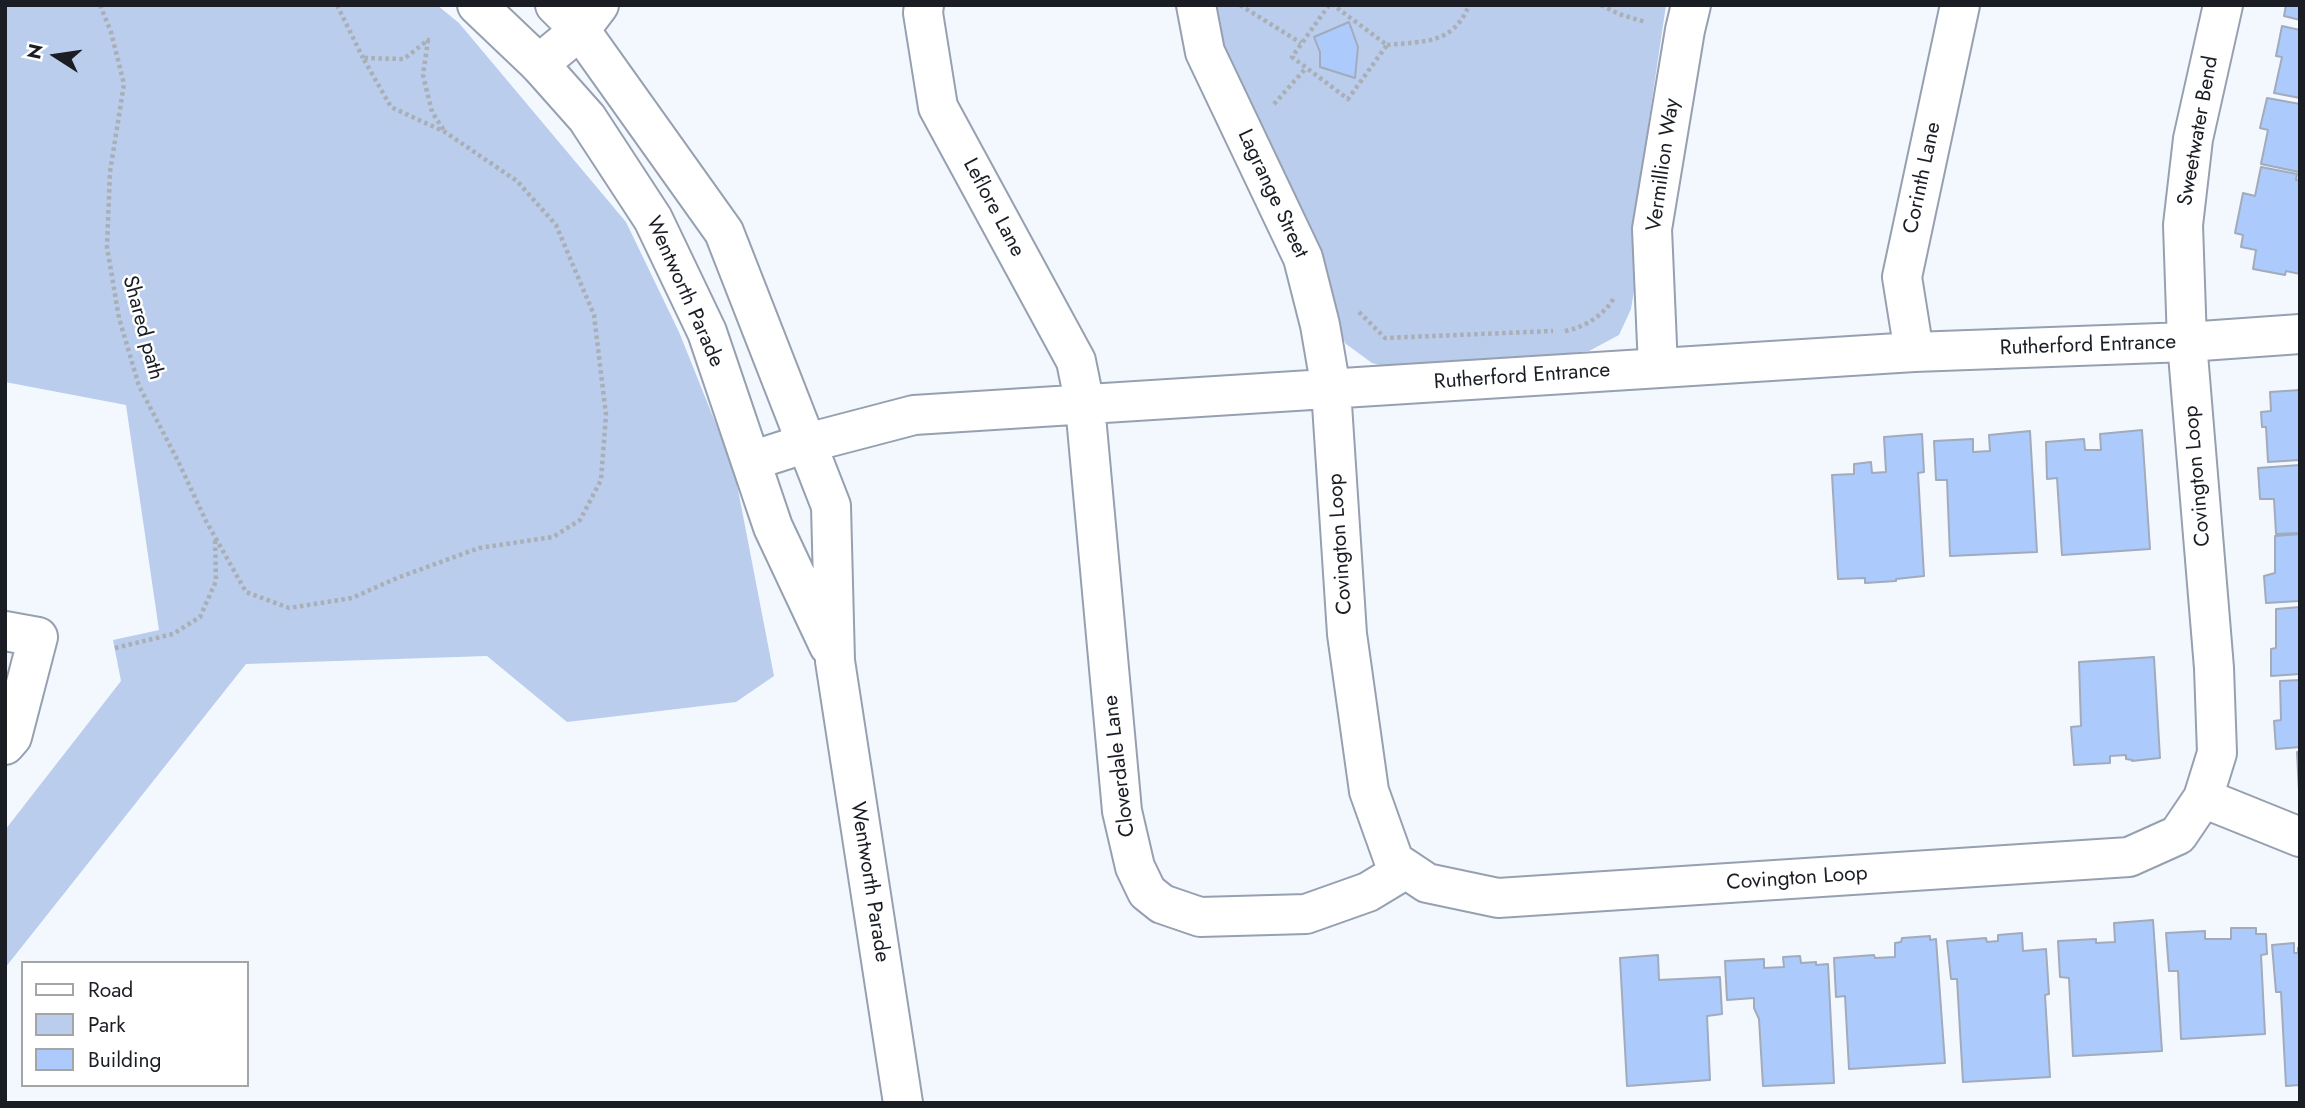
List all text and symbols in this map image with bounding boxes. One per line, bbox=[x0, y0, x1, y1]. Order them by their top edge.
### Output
north arrow bbox=[21, 21, 91, 91]
text: N bbox=[20, 41, 50, 62]
street label: Sweetwater Bend bbox=[2173, 54, 2225, 208]
street label: Vermillion Way bbox=[1642, 97, 1686, 233]
street label: Corinth Lane bbox=[1899, 120, 1947, 236]
street label: Lagrange Street bbox=[1231, 126, 1313, 262]
street label: Leflore Lane bbox=[957, 154, 1029, 262]
street label: Wentworth Parade bbox=[640, 213, 728, 371]
street label: Shared path bbox=[116, 273, 168, 383]
street label: Rutherford Entrance bbox=[1999, 330, 2177, 362]
street label: Rutherford Entrance bbox=[1433, 358, 1611, 396]
street label: Covington Loop bbox=[2179, 404, 2217, 548]
street label: Covington Loop bbox=[1323, 473, 1359, 615]
street label: Cloverdale Lane bbox=[1099, 694, 1141, 838]
street label: Wentworth Parade bbox=[844, 800, 894, 964]
street label: Covington Loop bbox=[1726, 861, 1868, 897]
legend bbox=[21, 961, 248, 1087]
text: Road bbox=[88, 975, 133, 1005]
text: Park bbox=[88, 1010, 125, 1040]
text: Building bbox=[88, 1045, 161, 1075]

